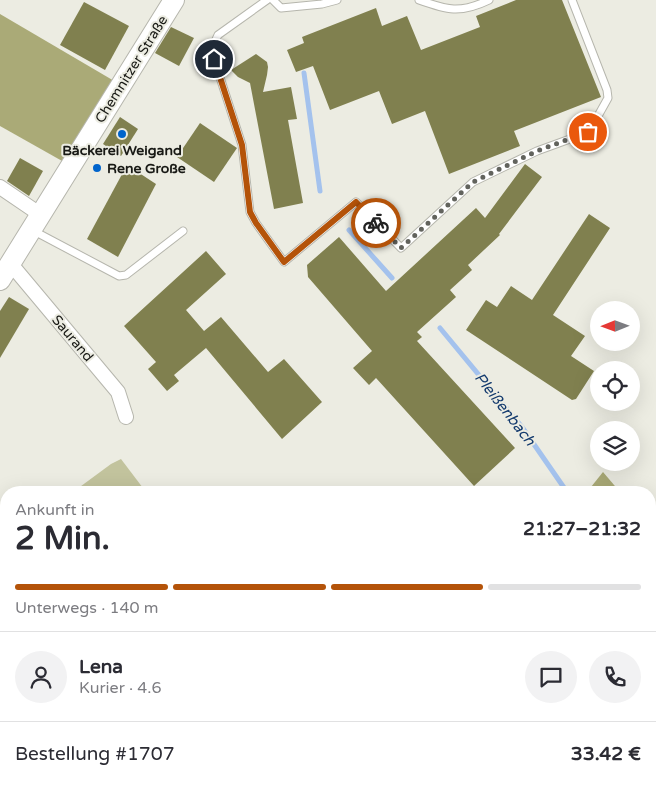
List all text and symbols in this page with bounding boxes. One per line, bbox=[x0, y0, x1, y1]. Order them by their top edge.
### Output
street label: Chemnitzer Straße bbox=[91, 12, 171, 126]
pin bbox=[193, 38, 235, 80]
icon: home bbox=[200, 45, 228, 73]
pin bbox=[567, 111, 609, 153]
icon: bag bbox=[574, 118, 602, 146]
marker: Bäckerei Weigand bbox=[116, 128, 128, 140]
place label: Bäckerei Weigand bbox=[62, 142, 182, 159]
place label: Rene Große bbox=[107, 160, 186, 177]
marker: Rene Große bbox=[91, 162, 103, 174]
courier bbox=[351, 198, 401, 248]
icon: bike bbox=[362, 209, 390, 237]
north arrow bbox=[590, 301, 640, 351]
map controls bbox=[590, 301, 640, 471]
street label: Saurand bbox=[48, 312, 97, 365]
button: locate bbox=[590, 361, 640, 411]
water label: Pleißenbach bbox=[471, 369, 540, 450]
button: layers bbox=[590, 421, 640, 471]
text: Ankunft in bbox=[15, 500, 95, 520]
text: 21:27–21:32 bbox=[523, 518, 641, 540]
text: 2 Min. bbox=[15, 520, 110, 558]
text: Unterwegs · 140 m bbox=[15, 598, 158, 618]
button: person bbox=[15, 651, 67, 703]
button: chat bbox=[525, 651, 577, 703]
button: phone bbox=[589, 651, 641, 703]
text: Lena bbox=[79, 656, 123, 678]
text: Kurier · 4.6 bbox=[79, 678, 162, 698]
text: Bestellung #1707 bbox=[15, 743, 175, 765]
text: 33.42 € bbox=[571, 743, 641, 765]

